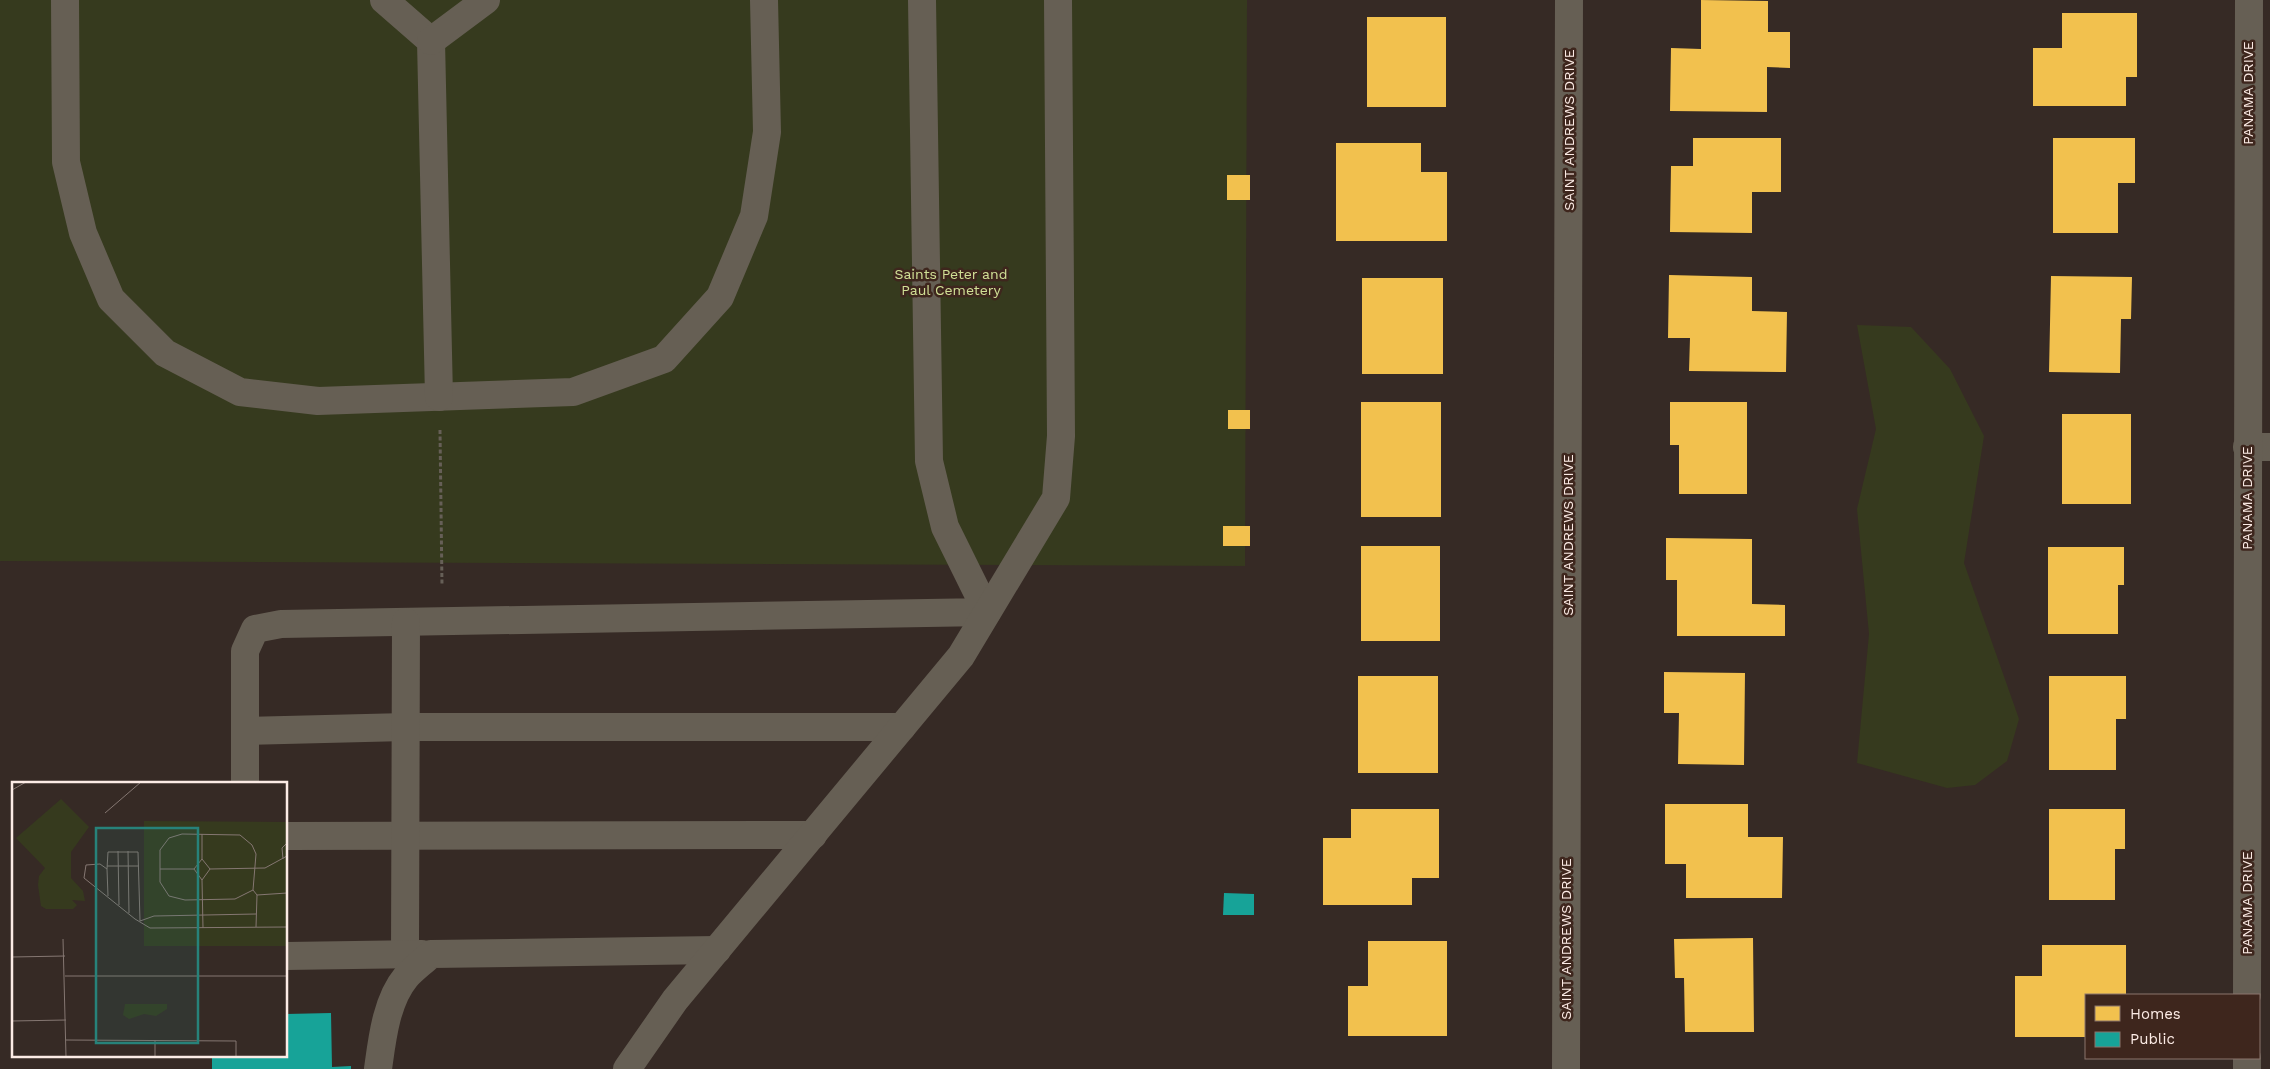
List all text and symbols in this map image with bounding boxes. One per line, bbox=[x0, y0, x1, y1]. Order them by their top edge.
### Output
street label: PANAMA DRIVE bbox=[2240, 41, 2256, 145]
street label: SAINT ANDREWS DRIVE bbox=[1561, 49, 1577, 211]
park label: Saints Peter and Paul Cemetery bbox=[895, 266, 1007, 298]
street label: PANAMA DRIVE bbox=[2239, 446, 2255, 550]
street label: SAINT ANDREWS DRIVE bbox=[1560, 454, 1576, 616]
inset map bbox=[12, 782, 288, 1056]
street label: PANAMA DRIVE bbox=[2239, 851, 2255, 955]
street label: SAINT ANDREWS DRIVE bbox=[1558, 858, 1574, 1020]
legend bbox=[2085, 994, 2260, 1059]
text: Homes bbox=[2130, 1005, 2181, 1023]
text: Public bbox=[2130, 1030, 2175, 1048]

